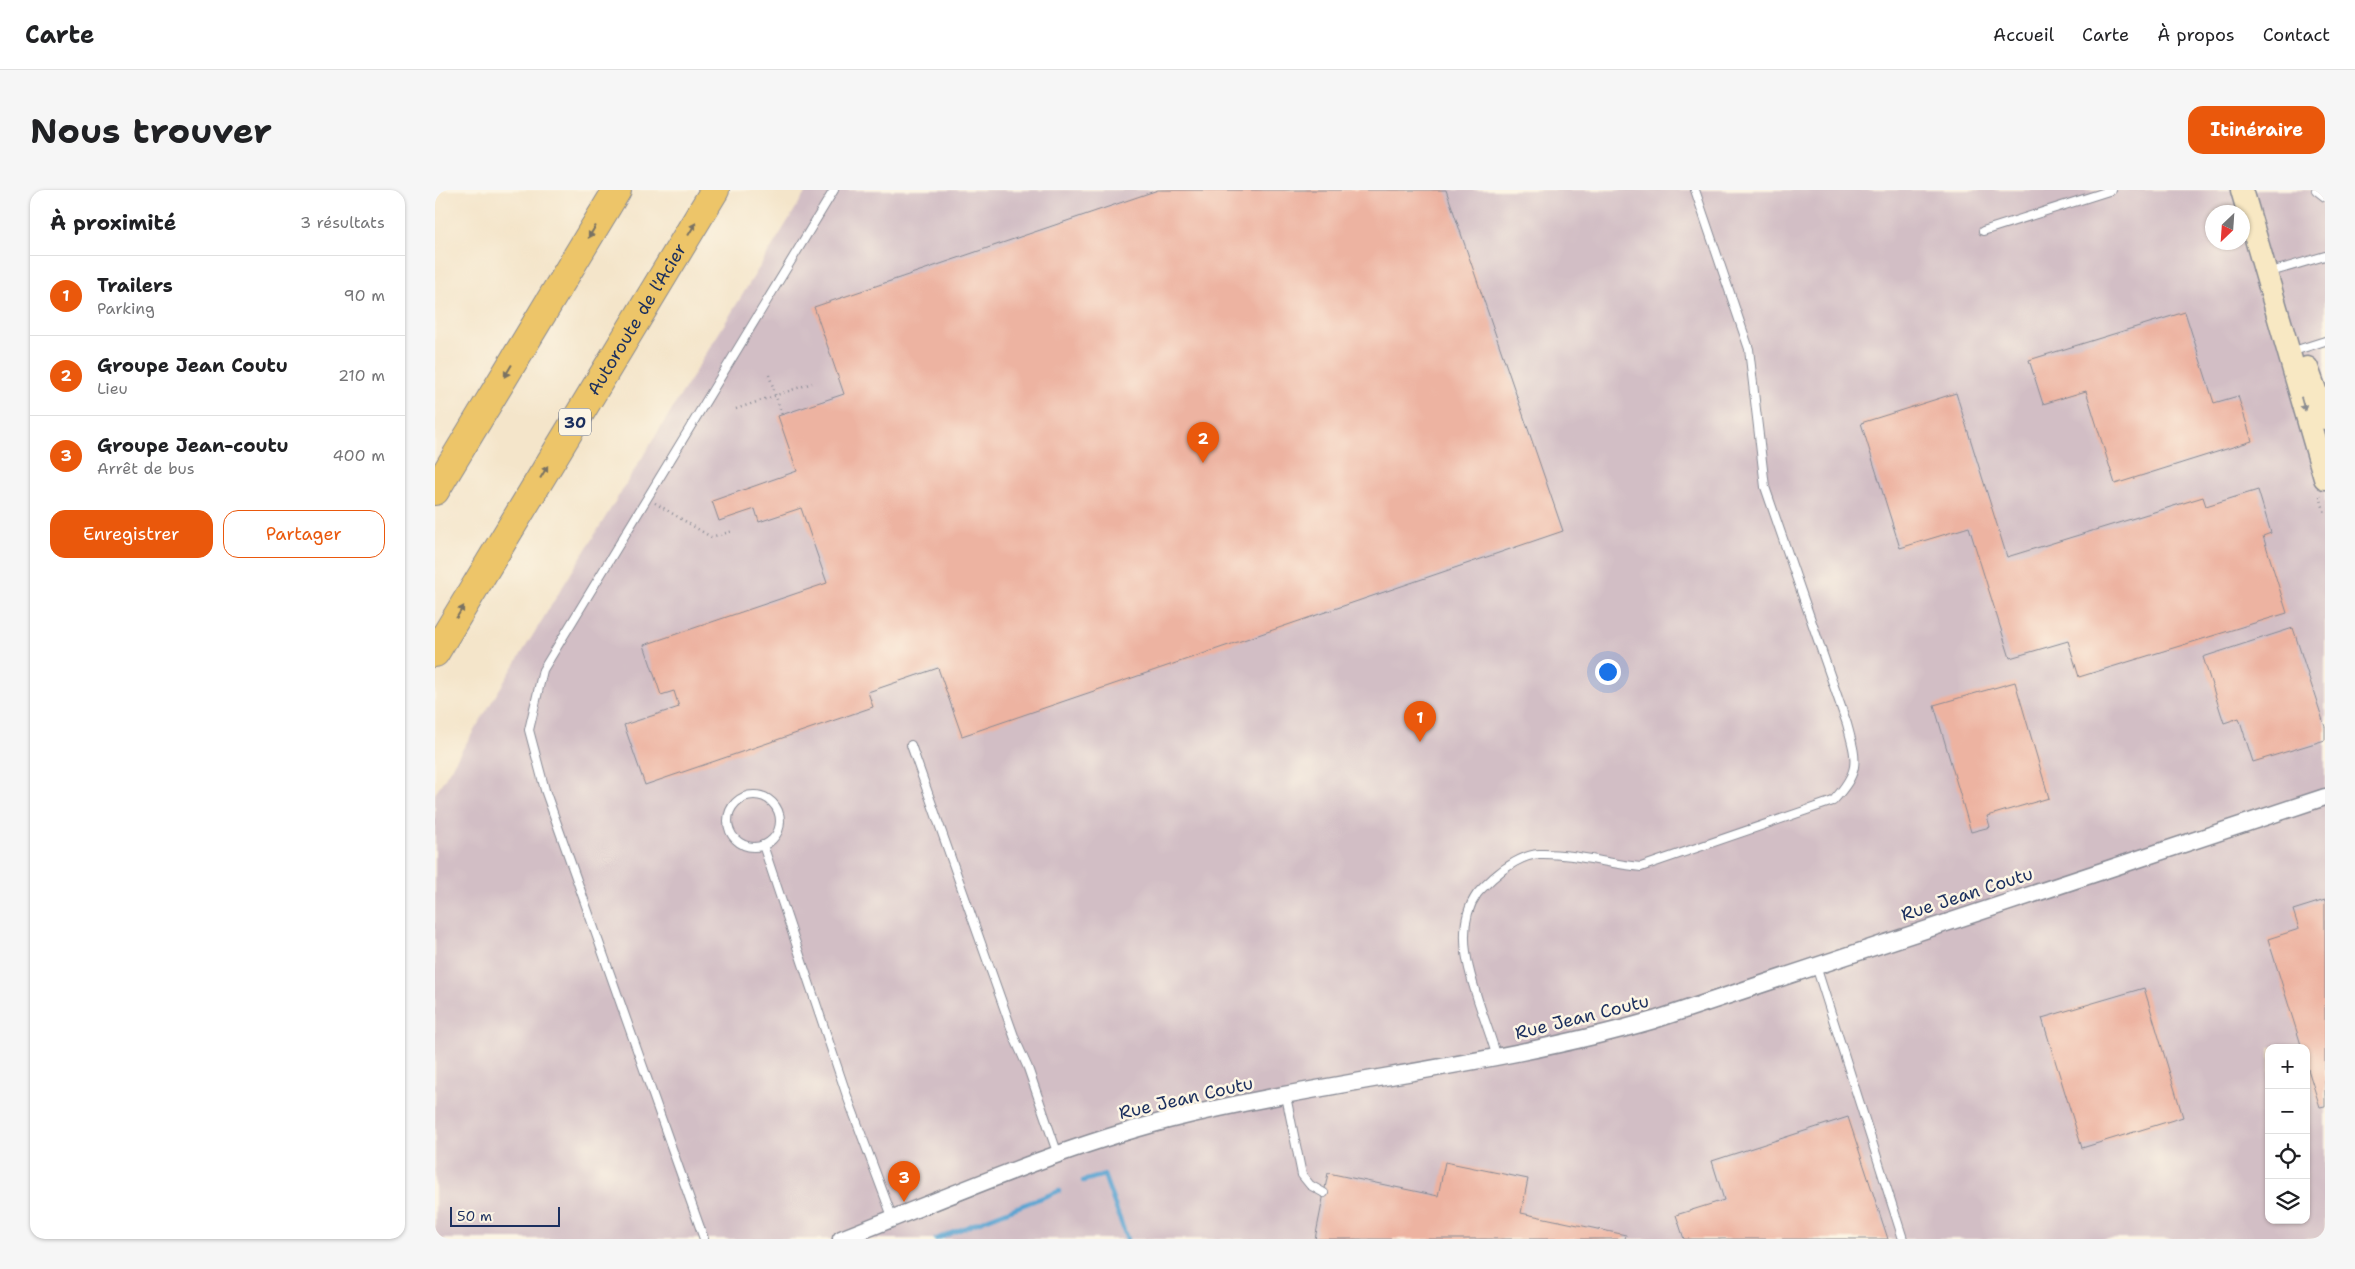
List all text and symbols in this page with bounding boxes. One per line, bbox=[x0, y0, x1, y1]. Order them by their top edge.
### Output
text: Carte bbox=[25, 19, 94, 51]
text: Accueil bbox=[1993, 23, 2054, 47]
text: Carte bbox=[2082, 23, 2129, 47]
text: À propos bbox=[2157, 23, 2235, 47]
text: Contact bbox=[2263, 23, 2330, 47]
button: Itinéraire bbox=[2188, 106, 2325, 154]
text: Nous trouver bbox=[30, 107, 272, 154]
north arrow bbox=[2205, 205, 2250, 250]
text: À proximité bbox=[50, 209, 176, 237]
text: 3 résultats bbox=[300, 212, 385, 233]
one-way arrow bbox=[687, 222, 696, 235]
one-way arrow bbox=[587, 225, 596, 238]
street label: Autoroute de l'Acier bbox=[582, 239, 692, 400]
text: Trailers bbox=[97, 273, 173, 298]
text: 1 bbox=[62, 285, 70, 306]
text: 90 m bbox=[344, 285, 385, 306]
text: Parking bbox=[97, 298, 155, 319]
text: Groupe Jean Coutu bbox=[97, 353, 288, 378]
one-way arrow bbox=[503, 364, 512, 377]
text: 2 bbox=[60, 365, 72, 386]
text: 210 m bbox=[338, 365, 385, 386]
text: Lieu bbox=[97, 378, 128, 399]
one-way arrow bbox=[2299, 396, 2307, 412]
road number: 30 bbox=[559, 408, 591, 436]
pin: 2 bbox=[1187, 422, 1219, 463]
text: Groupe Jean-coutu bbox=[97, 433, 289, 458]
text: 3 bbox=[60, 445, 72, 466]
text: 400 m bbox=[332, 445, 385, 466]
text: Arrêt de bus bbox=[97, 458, 195, 479]
one-way arrow bbox=[540, 466, 549, 479]
button: Enregistrer bbox=[50, 510, 213, 558]
button: Partager bbox=[223, 510, 385, 558]
one-way arrow bbox=[456, 605, 465, 618]
your location bbox=[1595, 659, 1621, 685]
pin: 1 bbox=[1404, 701, 1436, 742]
street label: Rue Jean Coutu bbox=[1898, 861, 2036, 927]
street label: Rue Jean Coutu bbox=[1512, 989, 1652, 1045]
map controls bbox=[2265, 1044, 2310, 1224]
button: + bbox=[2265, 1044, 2310, 1089]
street label: Rue Jean Coutu bbox=[1116, 1071, 1256, 1125]
button: − bbox=[2265, 1089, 2310, 1134]
button: locate bbox=[2265, 1134, 2310, 1179]
pin: 3 bbox=[888, 1161, 920, 1202]
button: layers bbox=[2265, 1179, 2310, 1224]
scale bar bbox=[450, 1204, 560, 1227]
text: 50 m bbox=[457, 1207, 492, 1225]

